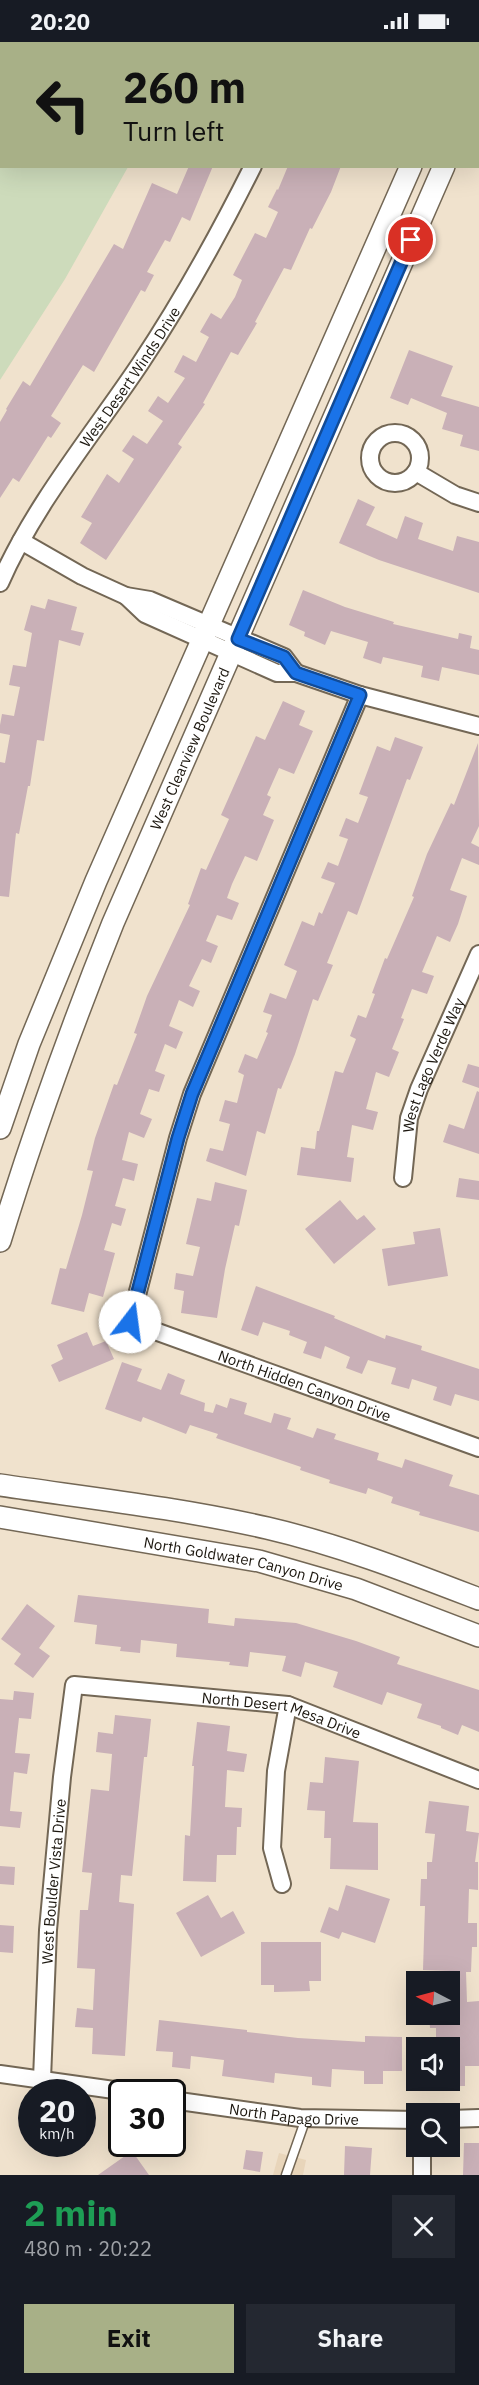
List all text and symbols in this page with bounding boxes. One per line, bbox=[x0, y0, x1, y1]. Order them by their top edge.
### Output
text: 20:20 bbox=[30, 7, 90, 36]
text: 260 m bbox=[123, 60, 246, 115]
icon: left bbox=[24, 66, 102, 144]
text: Turn left bbox=[123, 113, 224, 148]
pin bbox=[385, 214, 436, 265]
icon: arrive bbox=[394, 223, 427, 256]
street label: West Desert Winds Drive bbox=[75, 303, 184, 451]
street label: West Clearview Boulevard bbox=[145, 664, 233, 833]
street label: West Lago Verde Way bbox=[398, 994, 468, 1133]
position arrow bbox=[98, 1290, 162, 1354]
street label: North Hidden Canyon Drive bbox=[216, 1345, 394, 1425]
street label: North Goldwater Canyon Drive bbox=[142, 1532, 346, 1594]
street label: North Desert Mesa Drive bbox=[201, 1687, 364, 1742]
street label: West Boulder Vista Drive bbox=[37, 1798, 69, 1965]
north arrow bbox=[406, 1971, 460, 2025]
map controls bbox=[406, 1971, 460, 2157]
button: sound bbox=[406, 2037, 460, 2091]
speed limit sign: 30 bbox=[108, 2079, 186, 2157]
text: 20 bbox=[39, 2091, 75, 2130]
street label: North Papago Drive bbox=[228, 2099, 359, 2129]
button: search bbox=[406, 2103, 460, 2157]
text: km/h bbox=[39, 2124, 75, 2143]
text: 2 min bbox=[24, 2189, 118, 2236]
button: close bbox=[392, 2195, 455, 2258]
text: 480 m · 20:22 bbox=[24, 2235, 152, 2262]
button: Exit bbox=[24, 2304, 234, 2373]
button: Share bbox=[246, 2304, 455, 2373]

